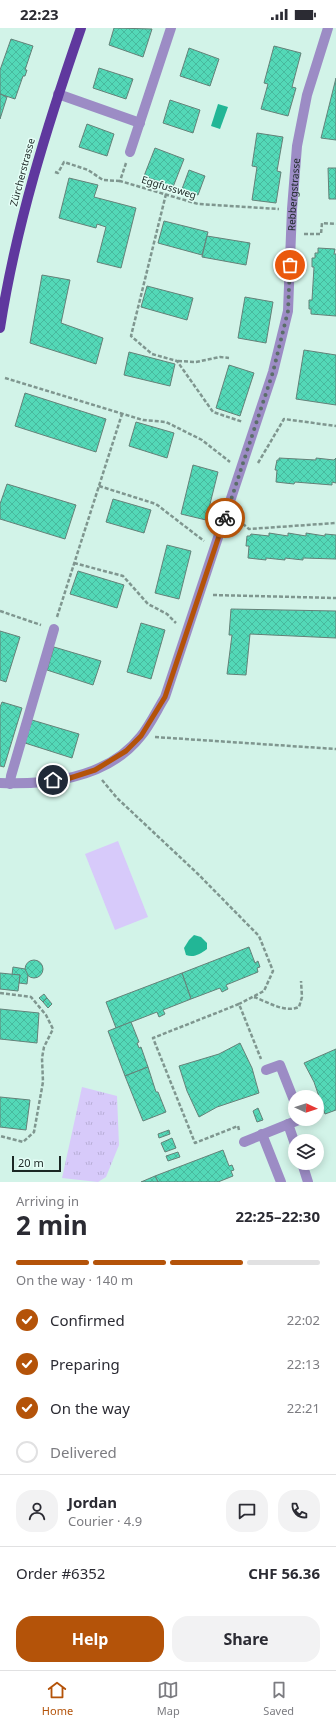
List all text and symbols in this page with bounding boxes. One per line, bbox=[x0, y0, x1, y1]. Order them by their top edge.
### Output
text: 22:23 bbox=[20, 4, 59, 24]
street label: Zürcherstrasse bbox=[6, 136, 38, 207]
street label: Rebbergstrasse bbox=[284, 157, 303, 231]
street label: Eggfussweg bbox=[140, 172, 198, 202]
pin bbox=[273, 248, 307, 282]
icon: bag bbox=[279, 254, 301, 276]
courier bbox=[205, 498, 245, 538]
icon: bike bbox=[214, 507, 236, 529]
pin bbox=[36, 763, 70, 797]
icon: home bbox=[42, 769, 64, 791]
north arrow bbox=[288, 1090, 324, 1126]
map controls bbox=[288, 1090, 324, 1170]
button: layers bbox=[288, 1134, 324, 1170]
scale bar bbox=[12, 1154, 61, 1173]
text: 20 m bbox=[18, 1155, 44, 1170]
text: Arriving in bbox=[16, 1192, 79, 1210]
text: 22:25–22:30 bbox=[235, 1206, 320, 1226]
text: 2 min bbox=[16, 1207, 88, 1243]
text: On the way · 140 m bbox=[16, 1271, 133, 1289]
icon: check bbox=[16, 1309, 38, 1331]
text: Confirmed bbox=[50, 1310, 125, 1330]
text: 22:02 bbox=[287, 1311, 320, 1329]
icon: check bbox=[16, 1353, 38, 1375]
text: Preparing bbox=[50, 1354, 120, 1374]
text: 22:13 bbox=[287, 1355, 320, 1373]
icon: check bbox=[16, 1397, 38, 1419]
text: On the way bbox=[50, 1398, 130, 1418]
text: 22:21 bbox=[287, 1399, 320, 1417]
text: Delivered bbox=[50, 1442, 117, 1462]
button: person bbox=[16, 1490, 58, 1532]
button: chat bbox=[226, 1490, 268, 1532]
button: phone bbox=[278, 1490, 320, 1532]
text: Jordan bbox=[68, 1492, 117, 1512]
text: Courier · 4.9 bbox=[68, 1512, 142, 1530]
text: Order #6352 bbox=[16, 1563, 105, 1583]
text: CHF 56.36 bbox=[248, 1563, 320, 1583]
button: Help bbox=[16, 1616, 164, 1662]
button: Share bbox=[172, 1616, 320, 1662]
tab: Home bbox=[42, 1679, 73, 1718]
tab: Map bbox=[157, 1679, 180, 1718]
tab: Saved bbox=[263, 1679, 294, 1718]

